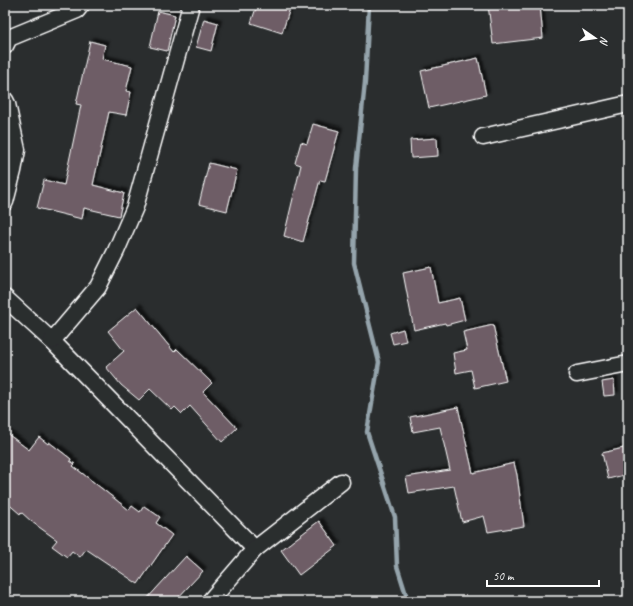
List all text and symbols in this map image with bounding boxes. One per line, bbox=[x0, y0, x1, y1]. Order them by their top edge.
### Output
north arrow bbox=[575, 18, 615, 58]
text: N bbox=[597, 35, 612, 47]
scale bar bbox=[487, 562, 599, 588]
text: 50 m bbox=[493, 568, 515, 584]

